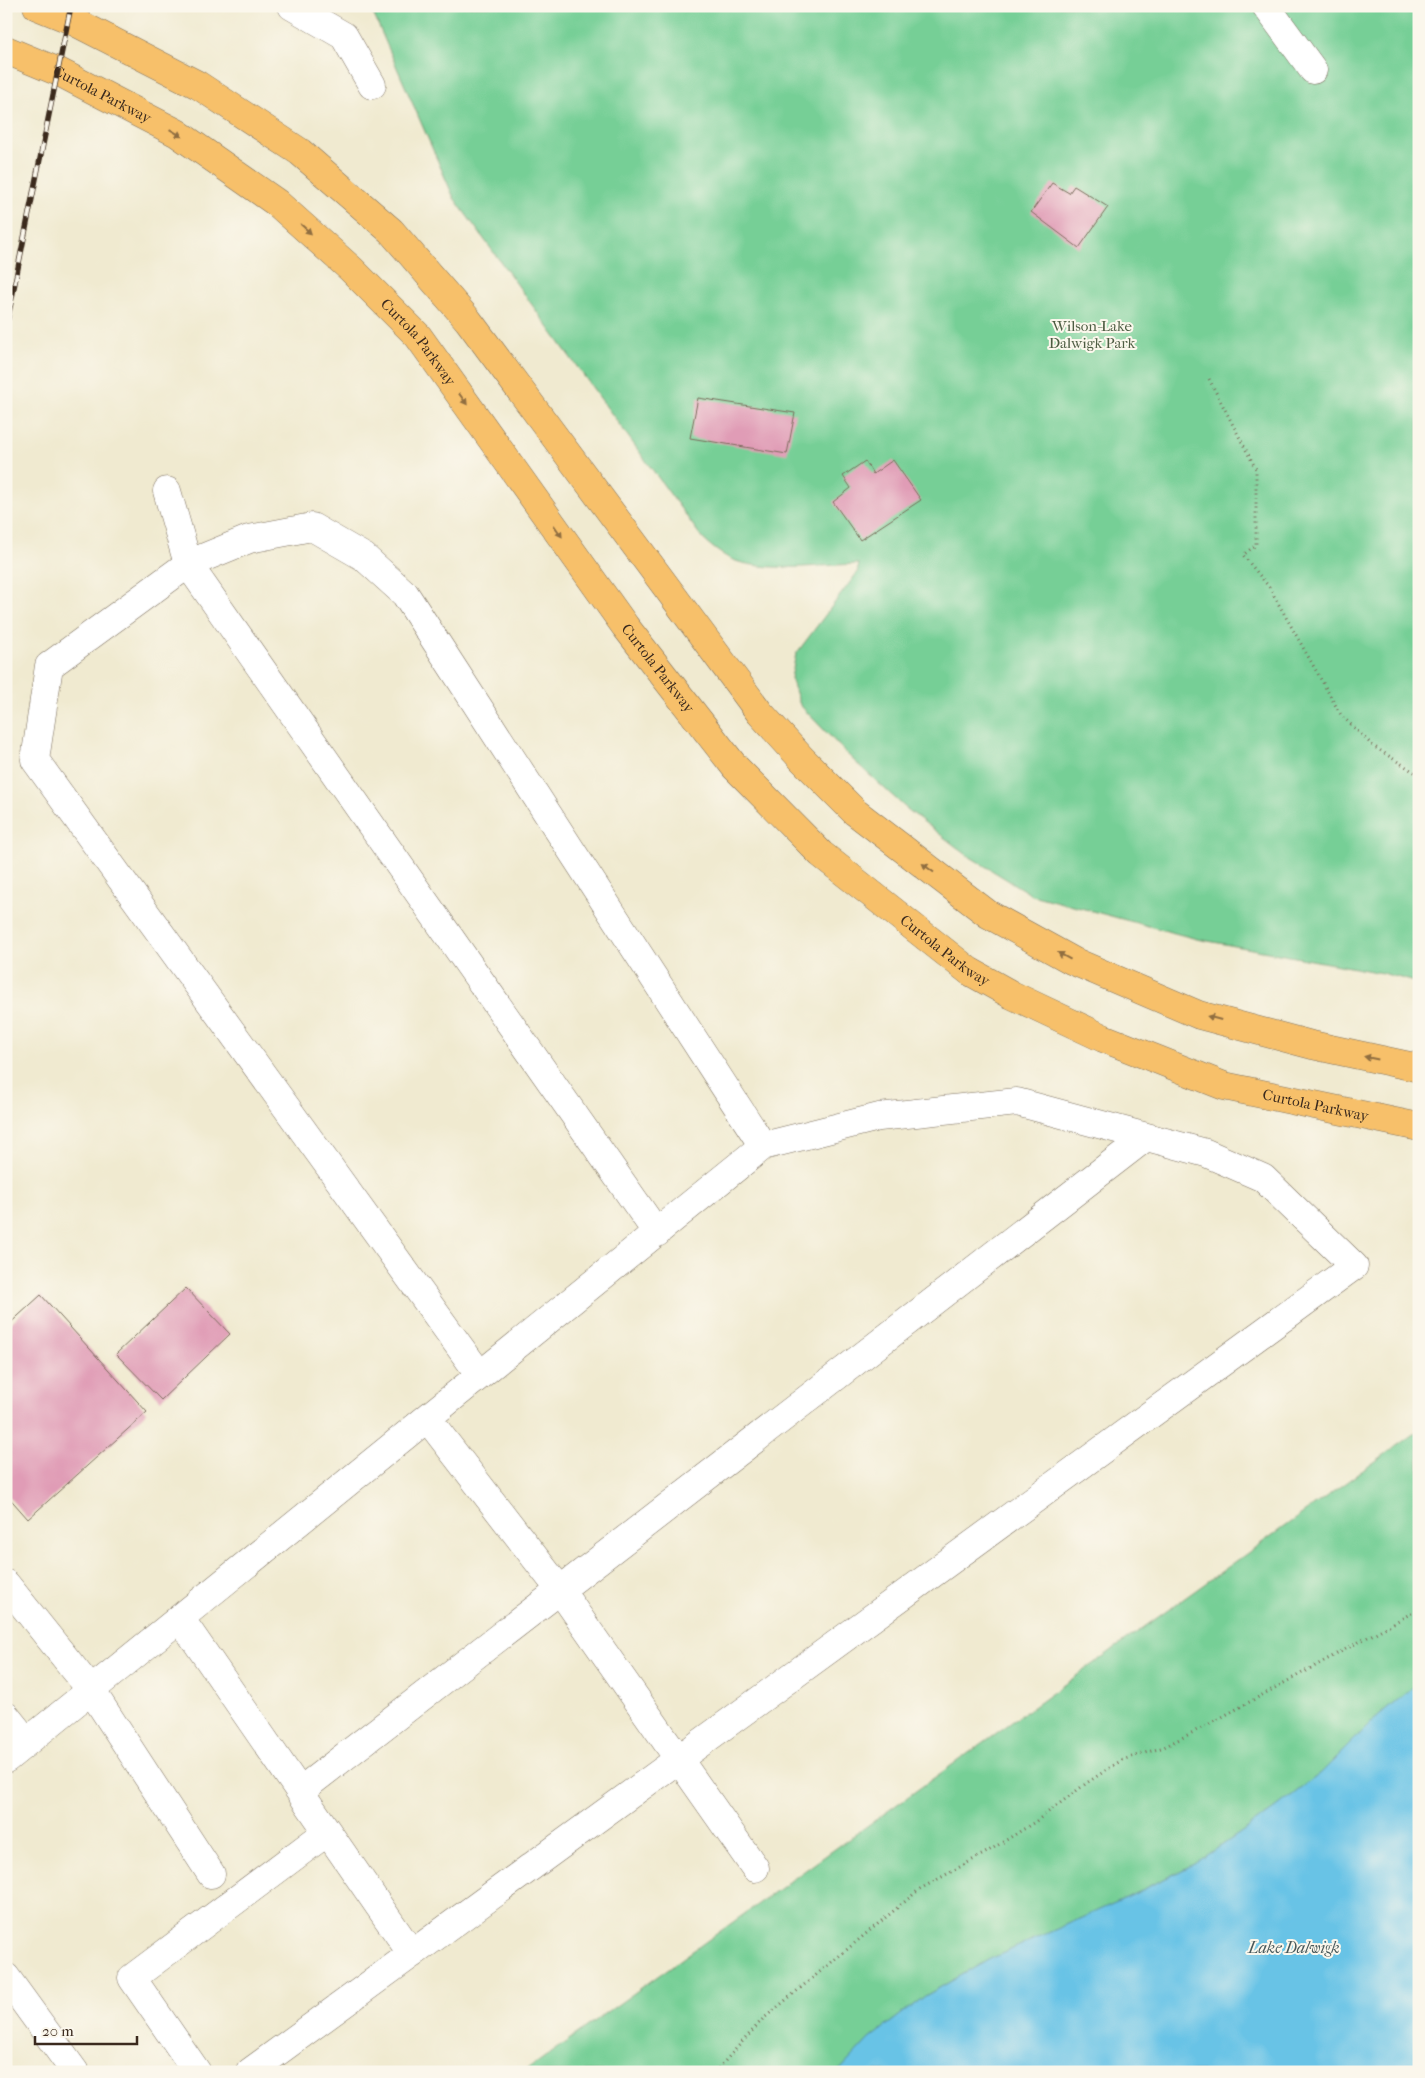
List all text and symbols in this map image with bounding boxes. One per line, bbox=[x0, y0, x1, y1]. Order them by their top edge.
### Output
street label: Curtola Parkway bbox=[51, 62, 155, 128]
one-way arrow bbox=[169, 128, 182, 137]
one-way arrow bbox=[300, 223, 312, 235]
street label: Curtola Parkway bbox=[377, 295, 460, 390]
park label: Wilson-Lake Dalwigk Park bbox=[1049, 317, 1136, 352]
one-way arrow bbox=[458, 392, 468, 406]
one-way arrow bbox=[553, 524, 563, 538]
street label: Curtola Parkway bbox=[618, 620, 699, 717]
one-way arrow bbox=[921, 863, 935, 873]
street label: Curtola Parkway bbox=[897, 911, 994, 990]
one-way arrow bbox=[1056, 952, 1071, 960]
one-way arrow bbox=[1206, 1014, 1221, 1022]
one-way arrow bbox=[1363, 1054, 1379, 1062]
street label: Curtola Parkway bbox=[1261, 1085, 1371, 1125]
water label: Lake Dalwigk bbox=[1247, 1938, 1340, 1957]
scale bar bbox=[35, 2013, 138, 2045]
text: 20 m bbox=[42, 2022, 74, 2040]

